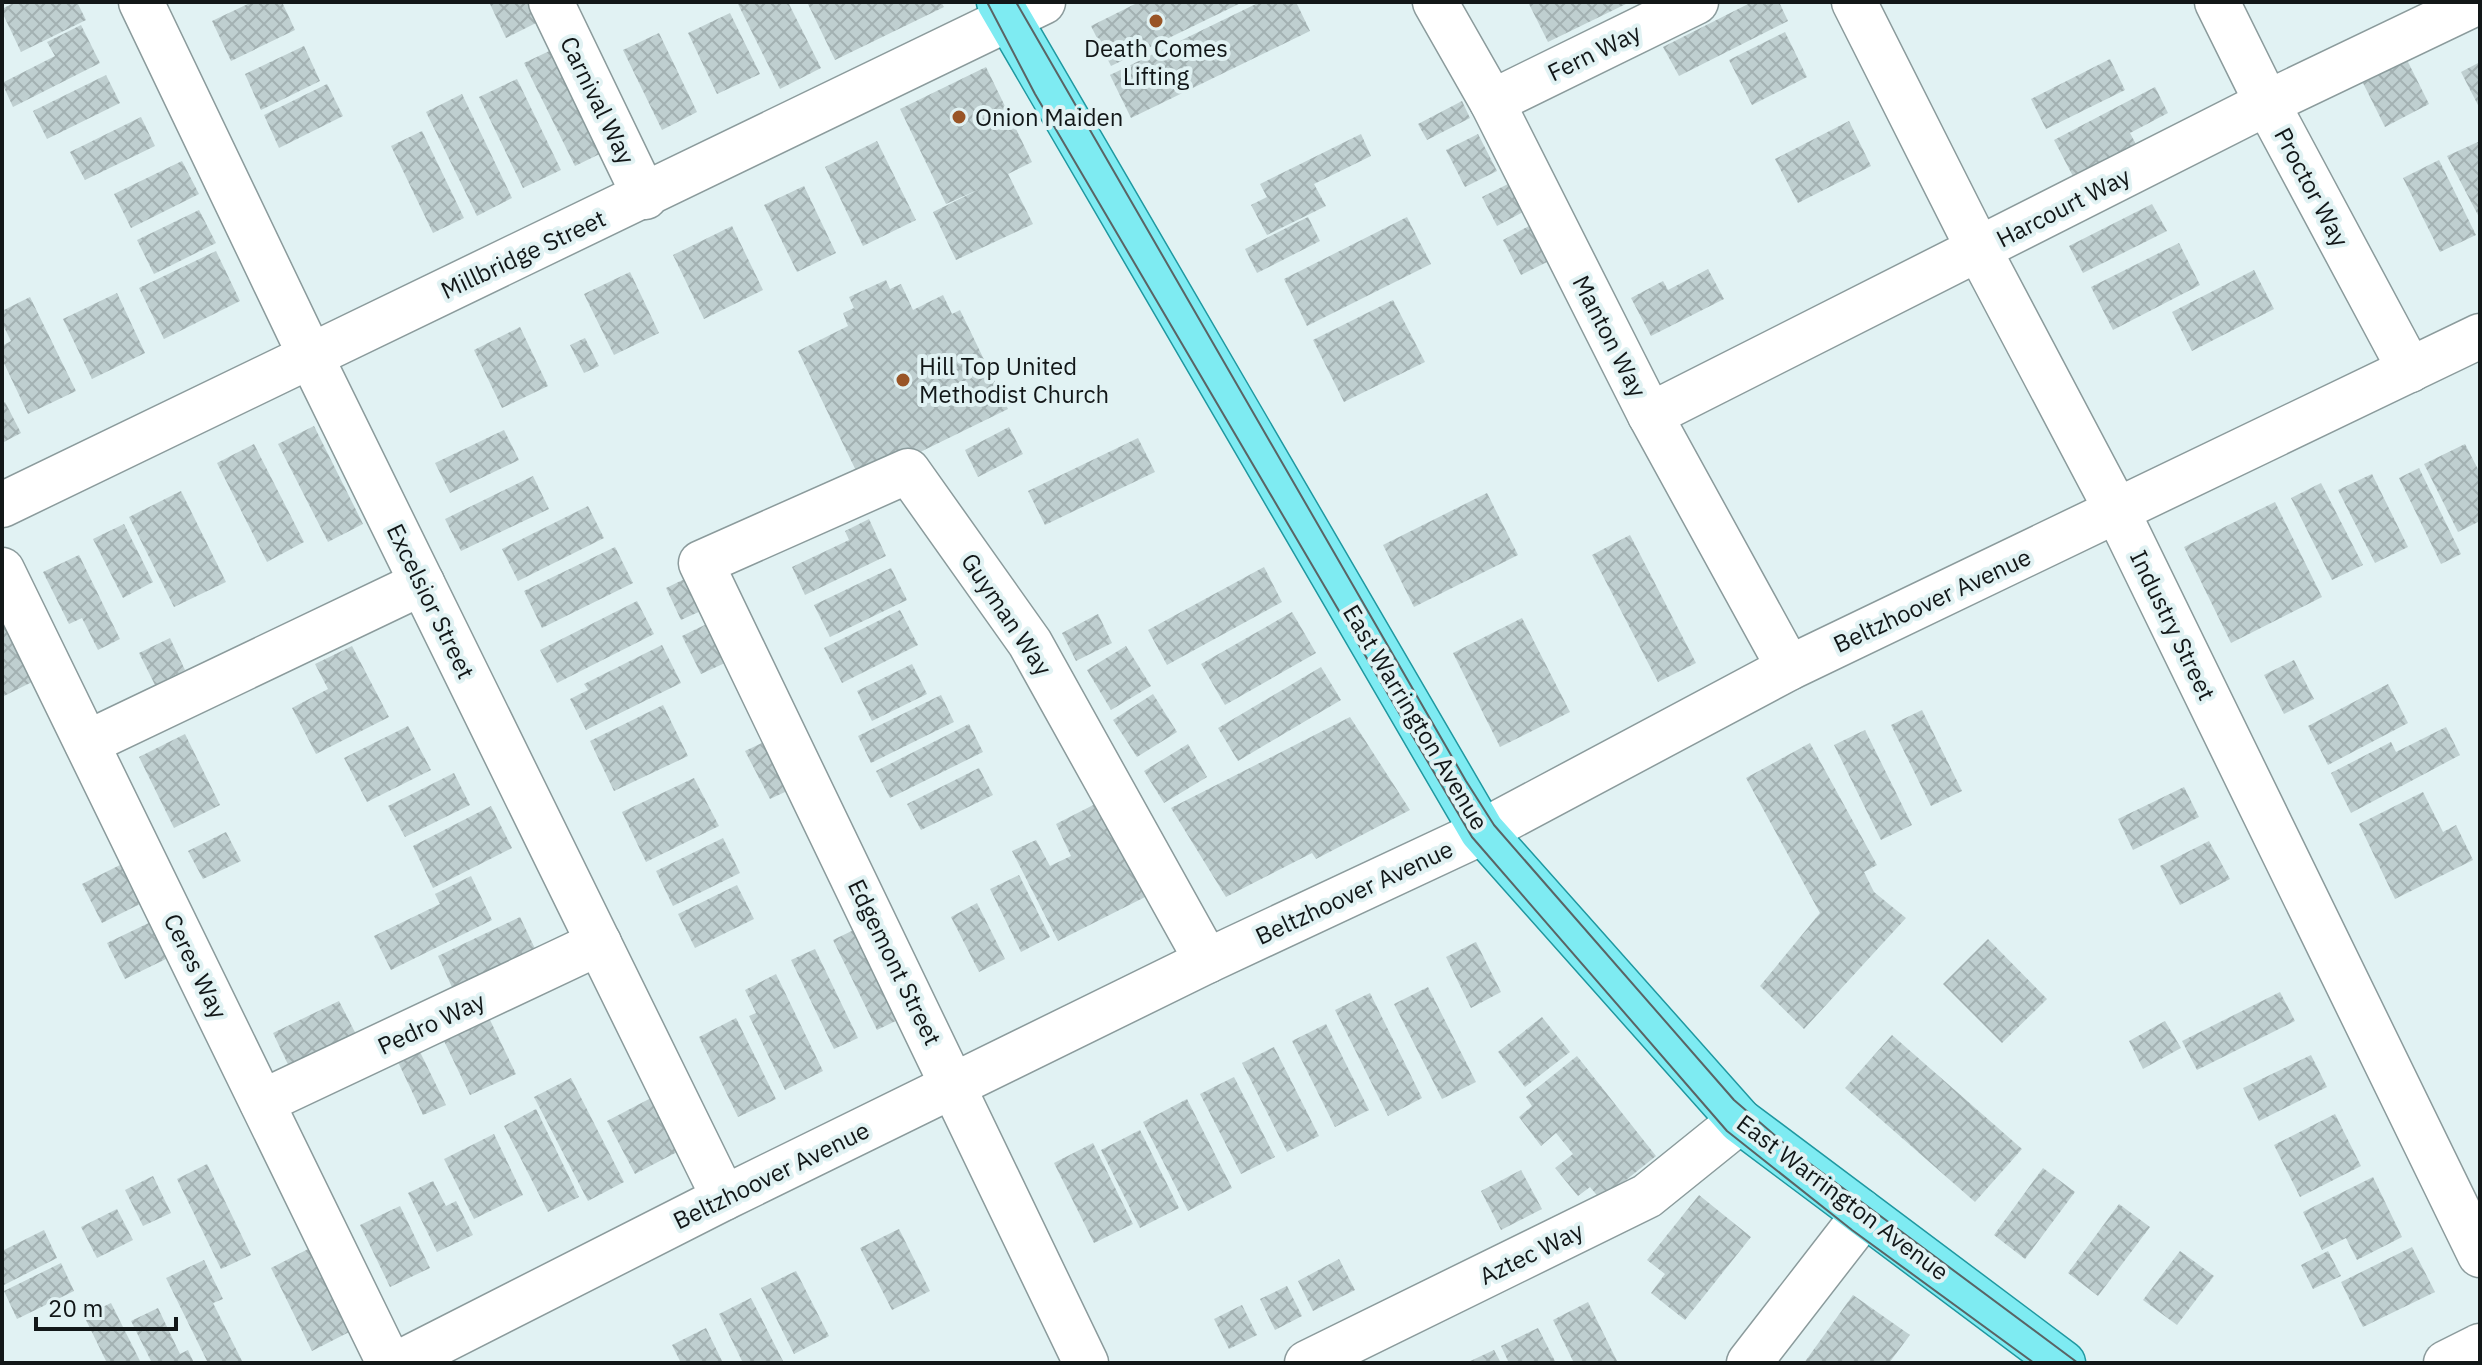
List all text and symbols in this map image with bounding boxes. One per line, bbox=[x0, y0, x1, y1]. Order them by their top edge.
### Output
marker: Death Comes Lifting bbox=[1147, 12, 1165, 30]
street label: Fern Way bbox=[1542, 16, 1646, 88]
street label: Carnival Way bbox=[553, 31, 643, 169]
place label: Death Comes Lifting bbox=[1084, 32, 1228, 92]
place label: Onion Maiden bbox=[975, 101, 1123, 133]
marker: Onion Maiden bbox=[950, 108, 968, 126]
street label: Proctor Way bbox=[2267, 122, 2357, 252]
street label: Harcourt Way bbox=[1991, 160, 2135, 254]
street label: Millbridge Street bbox=[435, 202, 611, 306]
street label: Manton Way bbox=[1566, 270, 1654, 402]
place label: Hill Top United Methodist Church bbox=[919, 350, 1109, 410]
marker: Hill Top United Methodist Church bbox=[894, 371, 912, 389]
street label: Excelsior Street bbox=[380, 518, 482, 684]
street label: Beltzhoover Avenue bbox=[1828, 540, 2036, 660]
street label: Industry Street bbox=[2123, 545, 2223, 705]
street label: Guyman Way bbox=[954, 547, 1060, 681]
street label: East Warrington Avenue bbox=[1336, 598, 1496, 836]
street label: Beltzhoover Avenue bbox=[1250, 832, 1458, 952]
street label: Edgemont Street bbox=[841, 873, 949, 1051]
street label: Ceres Way bbox=[157, 908, 235, 1024]
street label: Pedro Way bbox=[372, 984, 490, 1062]
street label: East Warrington Avenue bbox=[1731, 1107, 1955, 1287]
street label: Beltzhoover Avenue bbox=[668, 1114, 874, 1236]
street label: Aztec Way bbox=[1474, 1214, 1588, 1292]
scale bar bbox=[36, 1281, 176, 1331]
text: 20 m bbox=[48, 1292, 103, 1324]

